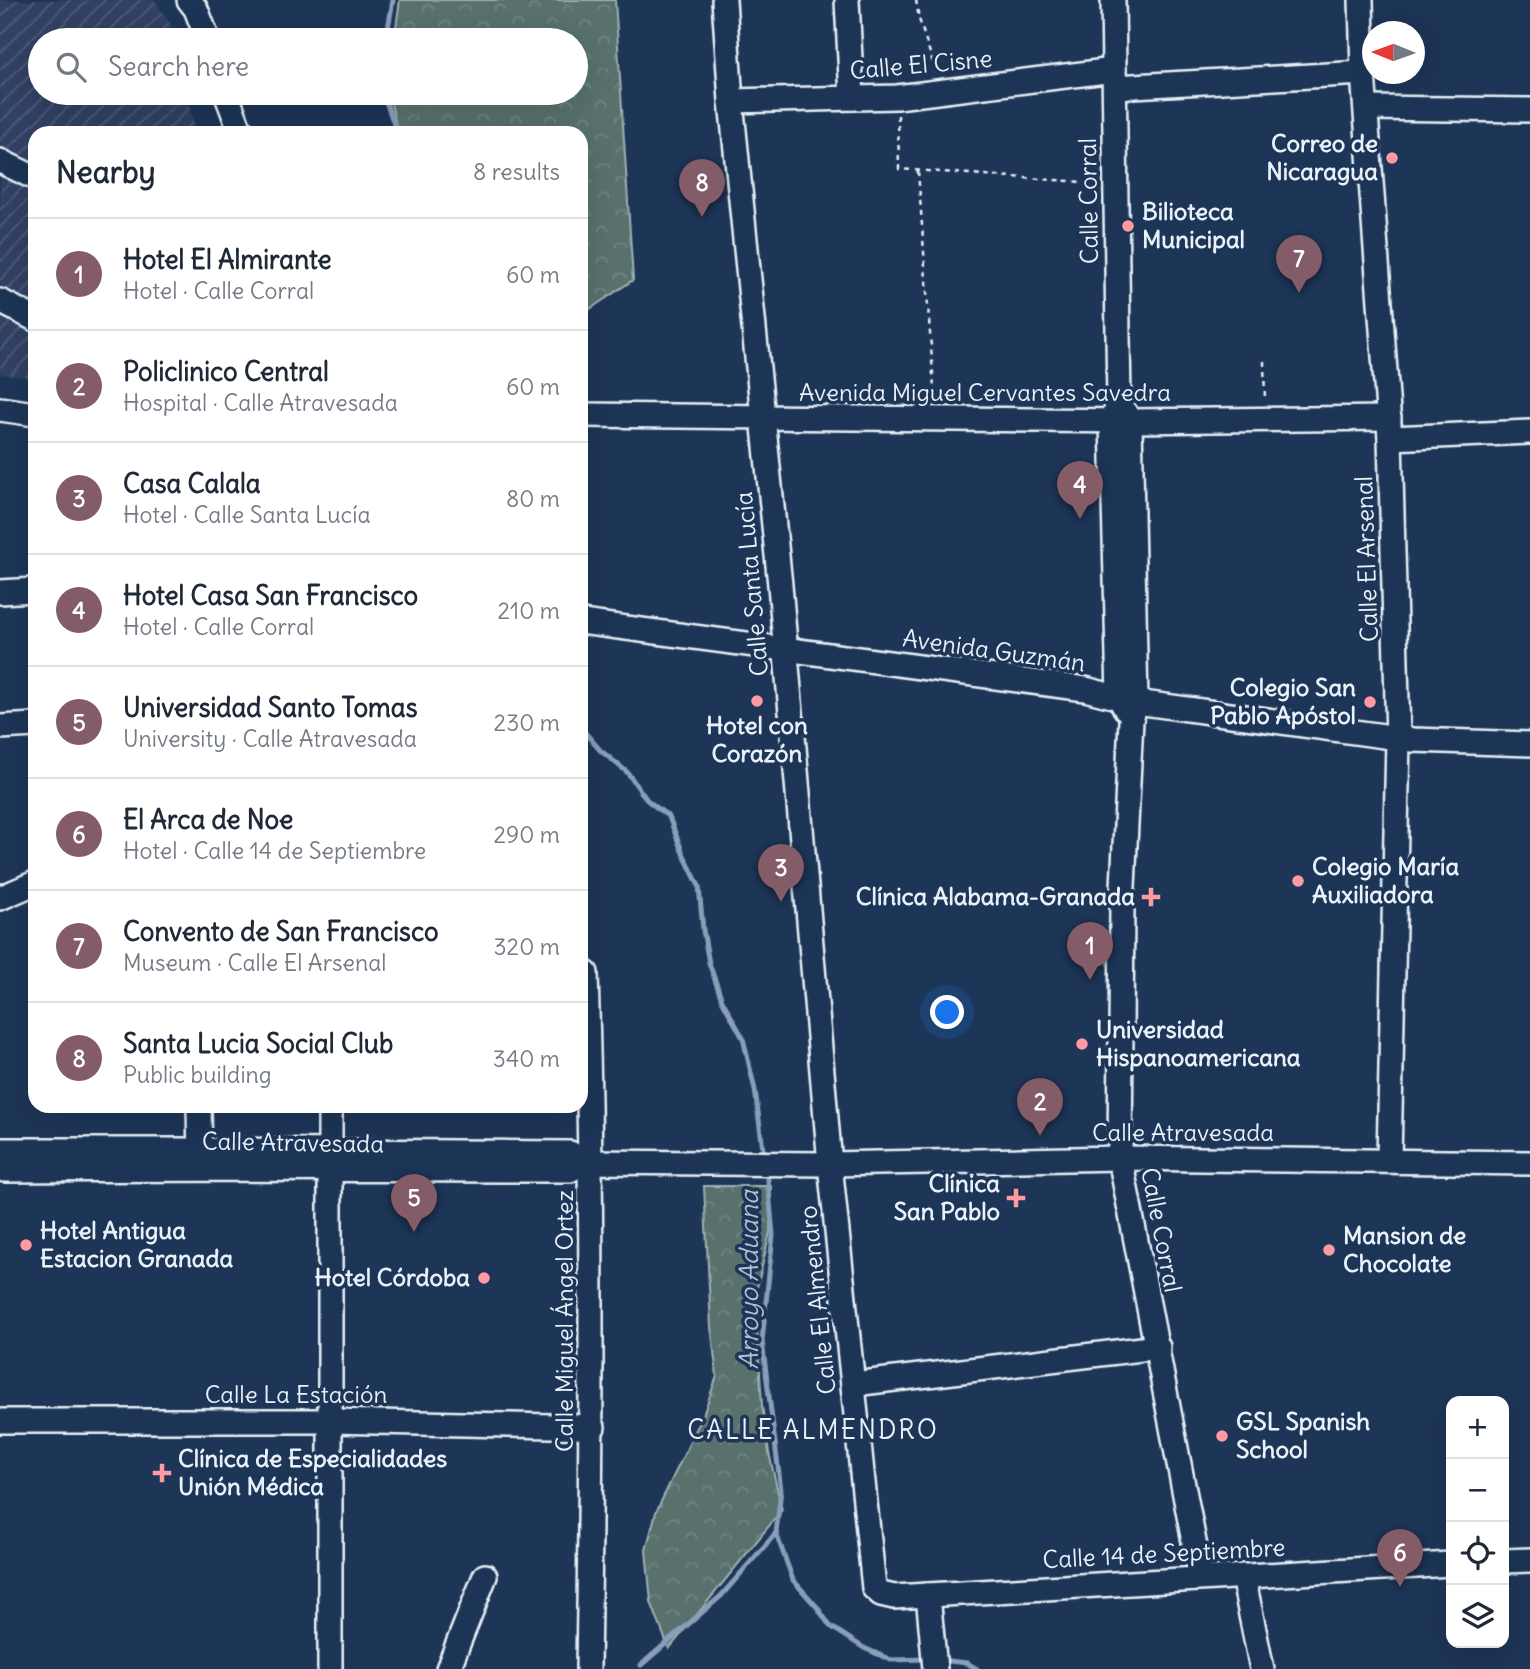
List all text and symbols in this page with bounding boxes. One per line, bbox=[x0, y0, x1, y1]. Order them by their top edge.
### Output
north arrow bbox=[1362, 21, 1425, 84]
search box bbox=[28, 28, 588, 105]
street label: Calle El Cisne bbox=[848, 43, 993, 85]
icon: search bbox=[52, 48, 90, 86]
text: Search here bbox=[108, 50, 249, 83]
place label: Correo de Nicaragua bbox=[1266, 128, 1378, 186]
street label: Calle Corral bbox=[1072, 138, 1104, 264]
marker: Correo de Nicaragua bbox=[1384, 150, 1400, 166]
text: Nearby bbox=[56, 153, 156, 191]
text: 8 results bbox=[473, 157, 560, 186]
pin: 8 bbox=[679, 159, 725, 217]
place label: Bilioteca Municipal bbox=[1142, 196, 1245, 254]
marker: Bilioteca Municipal bbox=[1120, 218, 1136, 234]
pin: 7 bbox=[1276, 235, 1322, 293]
text: Hotel El Almirante bbox=[123, 243, 332, 276]
text: 1 bbox=[74, 260, 84, 289]
text: 60 m bbox=[506, 260, 560, 289]
text: Hotel · Calle Corral bbox=[123, 276, 314, 305]
text: Policlinico Central bbox=[123, 355, 329, 388]
text: 2 bbox=[73, 372, 85, 401]
text: 60 m bbox=[506, 372, 560, 401]
street label: Avenida Miguel Cervantes Savedra bbox=[799, 377, 1171, 407]
text: Hospital · Calle Atravesada bbox=[123, 388, 398, 417]
pin: 4 bbox=[1057, 461, 1103, 519]
text: Casa Calala bbox=[123, 467, 261, 500]
street label: Calle El Arsenal bbox=[1348, 476, 1384, 642]
text: 3 bbox=[72, 484, 86, 513]
text: 80 m bbox=[506, 484, 560, 513]
street label: Calle Santa Lucía bbox=[728, 491, 774, 677]
text: Hotel · Calle Santa Lucía bbox=[123, 500, 371, 529]
text: Hotel Casa San Francisco bbox=[123, 579, 418, 612]
text: 4 bbox=[72, 596, 86, 625]
text: 210 m bbox=[497, 596, 560, 625]
text: Hotel · Calle Corral bbox=[123, 612, 314, 641]
street label: Avenida Guzmán bbox=[901, 622, 1087, 678]
place label: Colegio San Pablo Apóstol bbox=[1210, 672, 1356, 730]
text: Universidad Santo Tomas bbox=[123, 691, 417, 724]
marker: Hotel con Corazón bbox=[749, 693, 765, 709]
marker: Colegio San Pablo Apóstol bbox=[1362, 694, 1378, 710]
text: 5 bbox=[72, 708, 86, 737]
text: 230 m bbox=[494, 708, 560, 737]
place label: Hotel con Corazón bbox=[706, 710, 808, 768]
text: University · Calle Atravesada bbox=[123, 724, 417, 753]
text: El Arca de Noe bbox=[123, 803, 293, 836]
text: 6 bbox=[72, 820, 86, 849]
text: 290 m bbox=[493, 820, 560, 849]
text: Hotel · Calle 14 de Septiembre bbox=[123, 836, 426, 865]
pin: 3 bbox=[758, 844, 804, 902]
place label: Colegio María Auxiliadora bbox=[1312, 851, 1459, 909]
marker: Colegio María Auxiliadora bbox=[1290, 873, 1306, 889]
place label: Clínica Alabama-Granada bbox=[856, 881, 1135, 911]
marker: Clínica Alabama-Granada bbox=[1141, 887, 1161, 907]
text: Convento de San Francisco bbox=[123, 915, 439, 948]
pin: 1 bbox=[1067, 922, 1113, 980]
text: 7 bbox=[73, 932, 85, 961]
text: 320 m bbox=[494, 932, 560, 961]
text: Museum · Calle El Arsenal bbox=[123, 948, 387, 977]
your location bbox=[930, 995, 964, 1029]
place label: Universidad Hispanoamericana bbox=[1096, 1014, 1301, 1072]
text: Santa Lucia Social Club bbox=[123, 1027, 393, 1060]
marker: Universidad Hispanoamericana bbox=[1074, 1036, 1090, 1052]
text: 8 bbox=[72, 1044, 86, 1073]
text: 340 m bbox=[493, 1044, 560, 1073]
text: Public building bbox=[123, 1060, 272, 1089]
pin: 2 bbox=[1017, 1078, 1063, 1136]
street label: Calle Atravesada bbox=[1092, 1117, 1274, 1147]
street label: Calle Atravesada bbox=[202, 1125, 384, 1159]
street label: Calle Corral bbox=[1135, 1165, 1189, 1295]
place label: Clínica San Pablo bbox=[894, 1168, 1000, 1226]
pin: 5 bbox=[391, 1174, 437, 1232]
marker: Clínica San Pablo bbox=[1006, 1188, 1026, 1208]
water label: Arroyo Aduana bbox=[732, 1189, 765, 1370]
street label: Calle Miguel Ángel Ortez bbox=[549, 1190, 579, 1452]
street label: Calle El Almendro bbox=[792, 1204, 842, 1396]
place label: Hotel Antigua Estacion Granada bbox=[40, 1215, 234, 1273]
place label: Mansion de Chocolate bbox=[1343, 1220, 1466, 1278]
marker: Hotel Antigua Estacion Granada bbox=[18, 1237, 34, 1253]
marker: Mansion de Chocolate bbox=[1321, 1242, 1337, 1258]
place label: Hotel Córdoba bbox=[314, 1262, 470, 1292]
marker: Hotel Córdoba bbox=[476, 1270, 492, 1286]
street label: Calle La Estación bbox=[205, 1379, 387, 1409]
map controls bbox=[1446, 1396, 1509, 1648]
button: + bbox=[1446, 1396, 1509, 1459]
place label: GSL Spanish School bbox=[1236, 1406, 1370, 1464]
district label: CALLE ALMENDRO bbox=[687, 1413, 939, 1446]
marker: GSL Spanish School bbox=[1214, 1428, 1230, 1444]
place label: Clínica de Especialidades Unión Médica bbox=[178, 1443, 447, 1501]
button: − bbox=[1446, 1459, 1509, 1522]
marker: Clínica de Especialidades Unión Médica bbox=[152, 1463, 172, 1483]
button: locate bbox=[1446, 1522, 1509, 1585]
pin: 6 bbox=[1377, 1529, 1423, 1587]
street label: Calle 14 de Septiembre bbox=[1042, 1532, 1286, 1574]
button: layers bbox=[1446, 1585, 1509, 1648]

